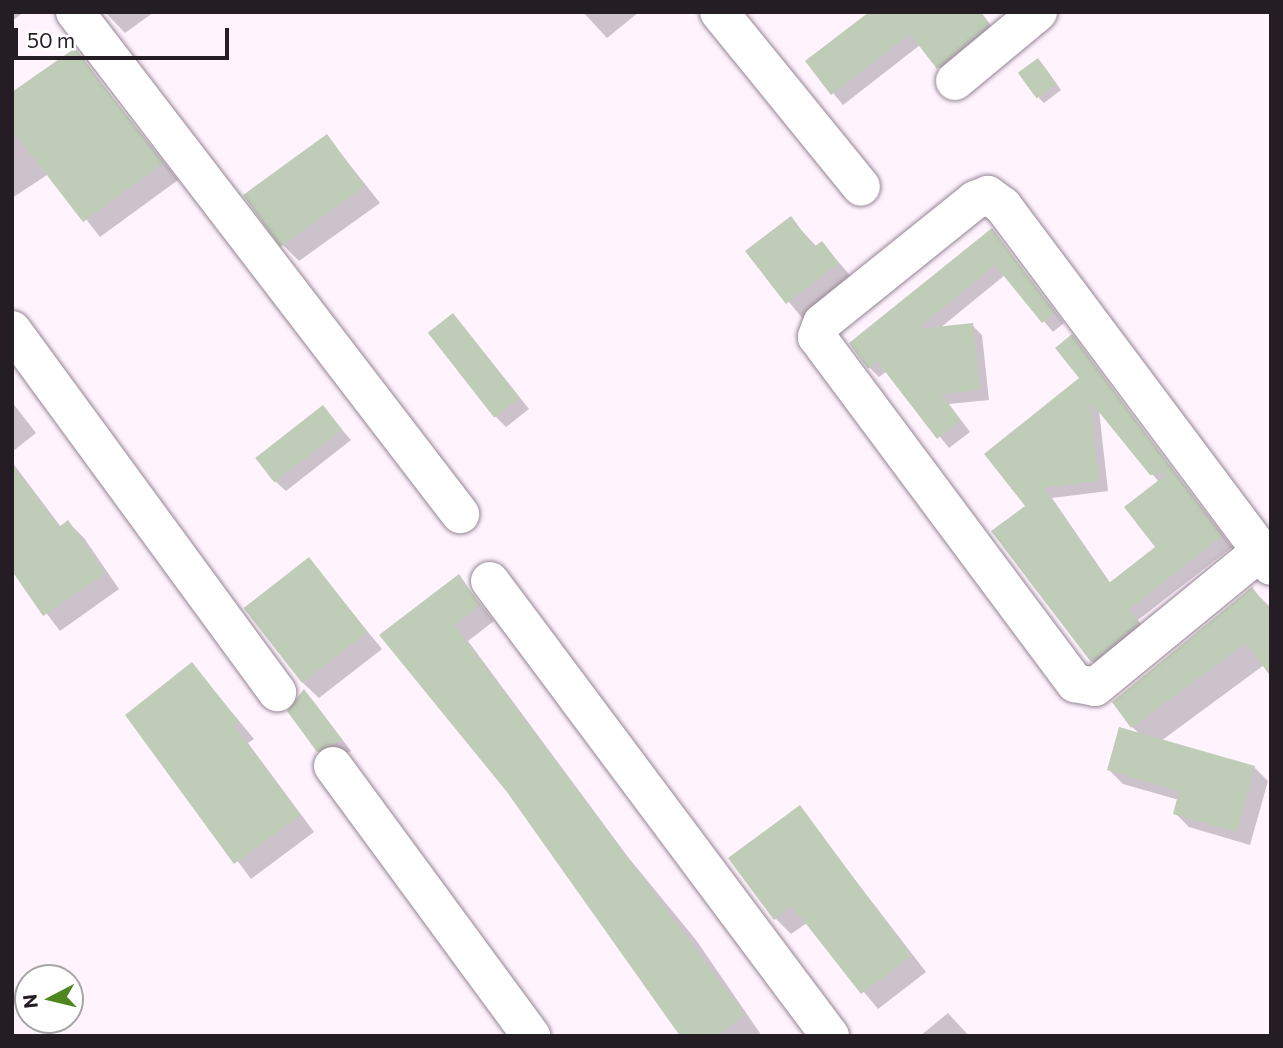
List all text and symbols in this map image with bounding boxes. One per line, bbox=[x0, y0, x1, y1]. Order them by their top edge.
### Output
scale bar bbox=[18, 14, 233, 58]
text: 50 m bbox=[27, 27, 75, 52]
north arrow bbox=[14, 964, 84, 1034]
text: N bbox=[17, 993, 42, 1010]

